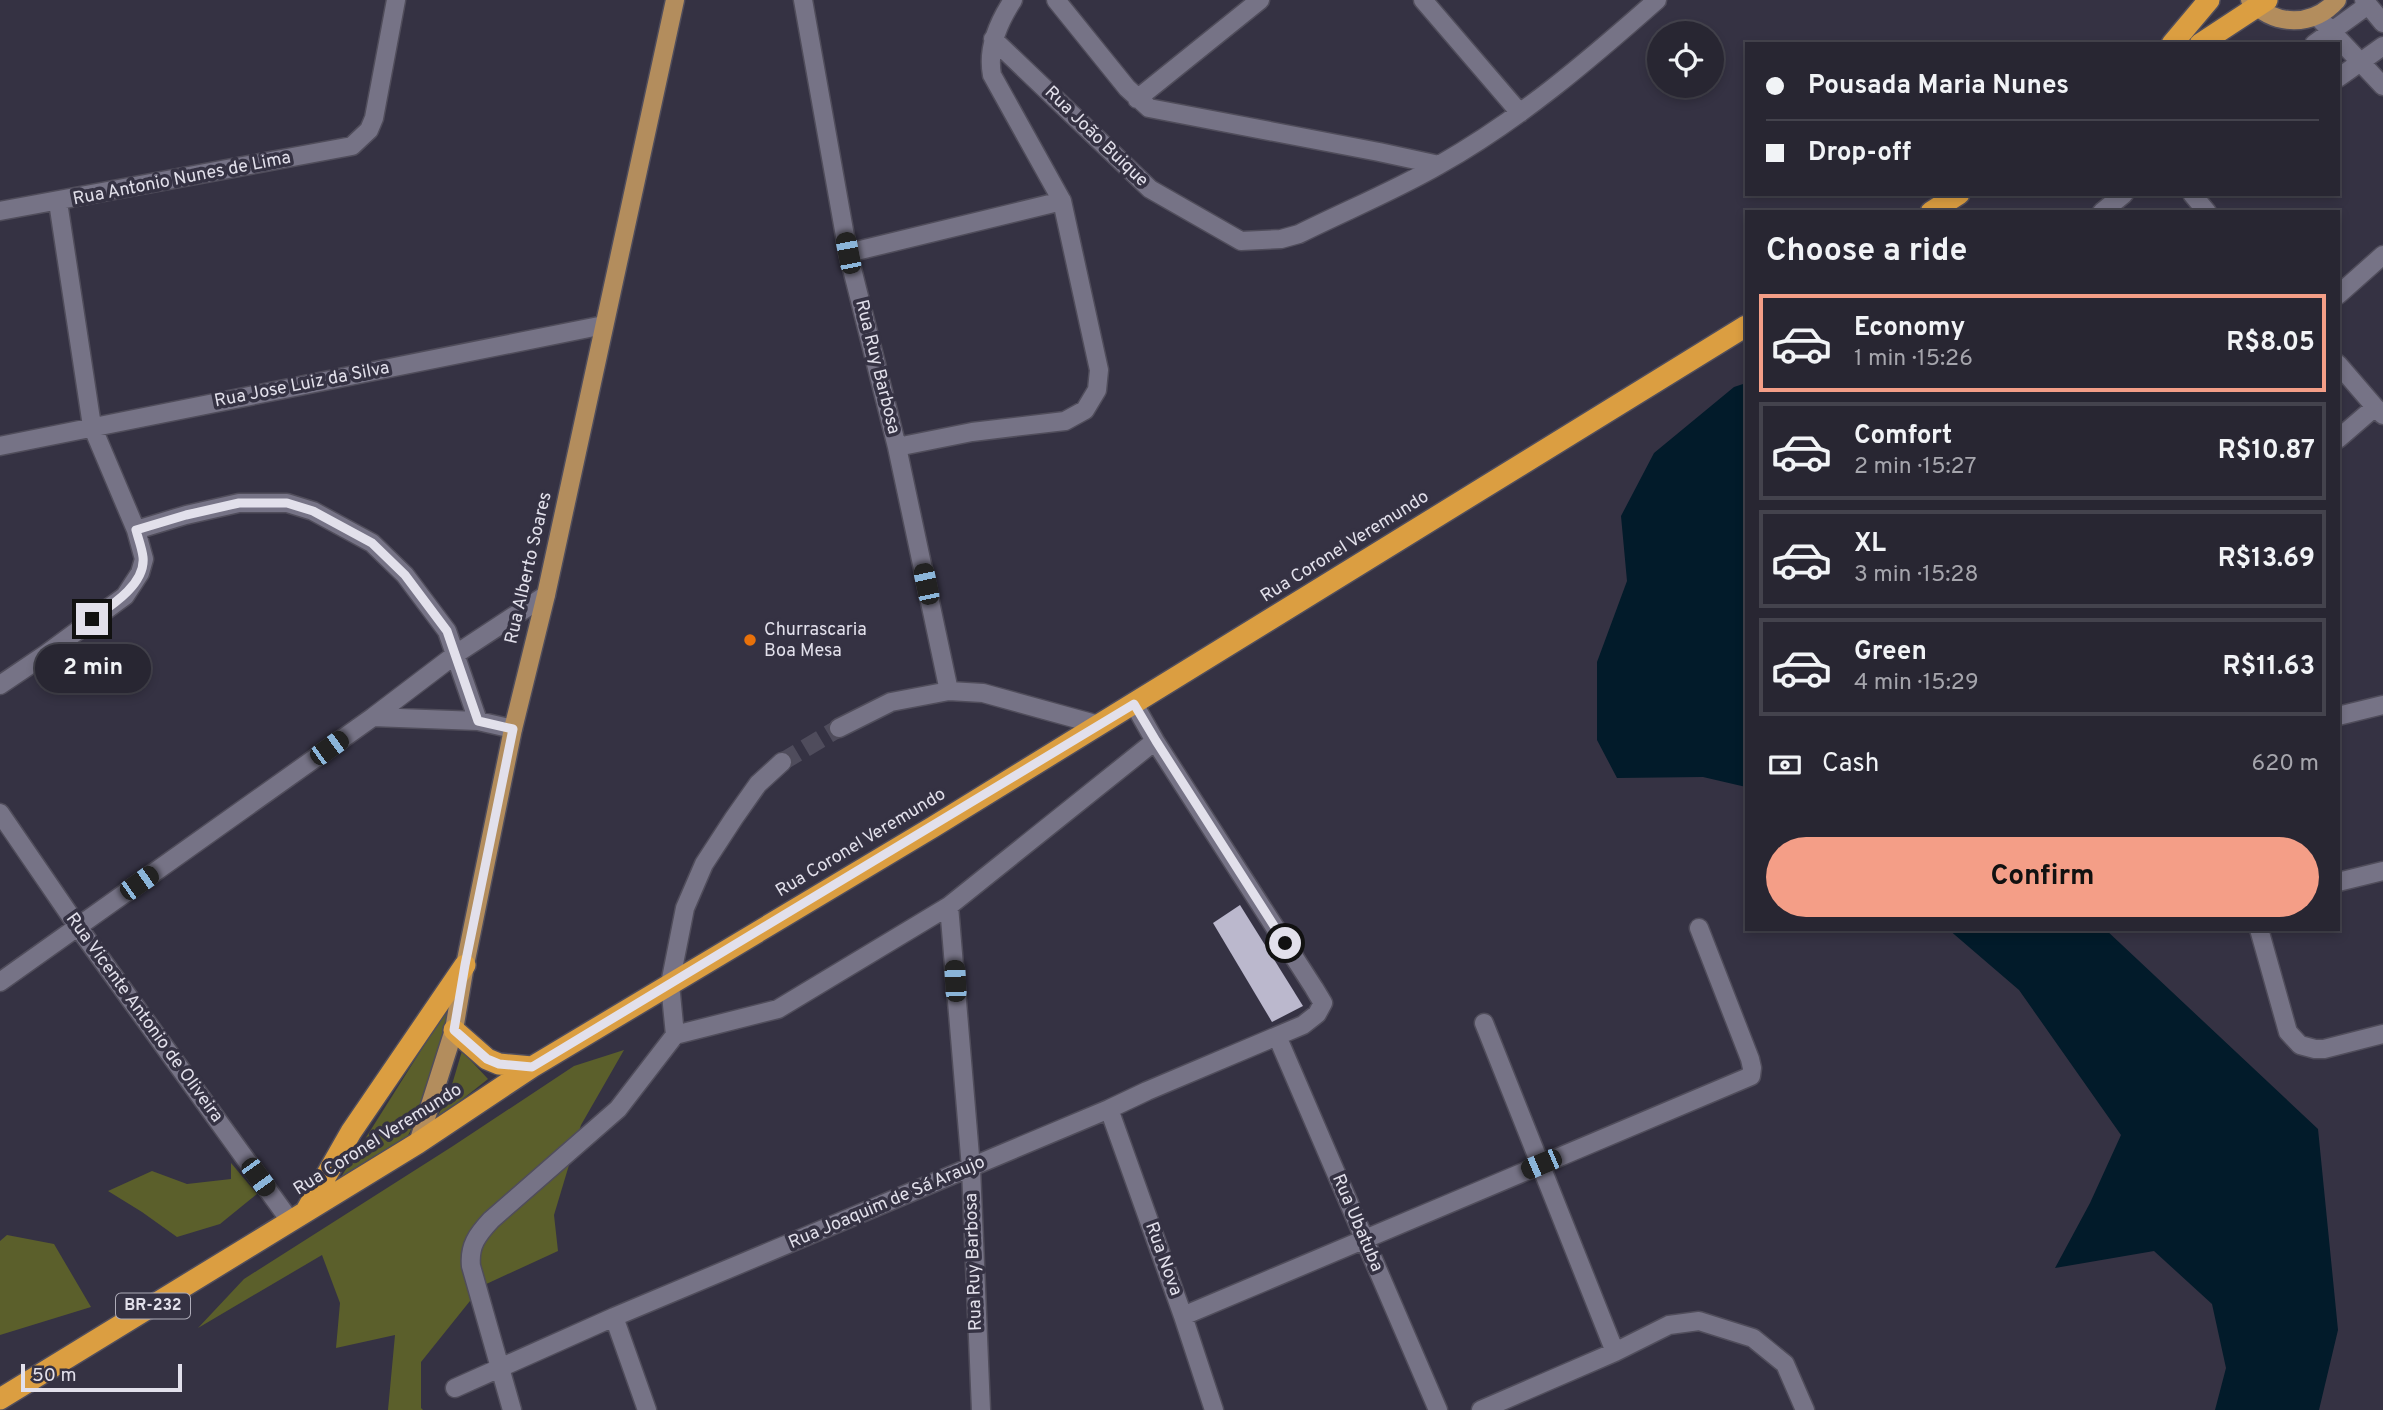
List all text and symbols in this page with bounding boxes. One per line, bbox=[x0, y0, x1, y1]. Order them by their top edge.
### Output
map controls bbox=[1647, 21, 1724, 98]
button: locate bbox=[1647, 21, 1724, 98]
text: Pousada Maria Nunes bbox=[1808, 70, 2069, 103]
street label: Rua João Buique bbox=[1039, 82, 1153, 192]
text: Drop-off bbox=[1808, 137, 1911, 170]
street label: Rua Antonio Nunes de Lima bbox=[71, 147, 293, 211]
car bbox=[834, 230, 863, 276]
text: Choose a ride bbox=[1766, 232, 1967, 272]
street label: Rua Ruy Barbosa bbox=[849, 297, 905, 437]
icon: car bbox=[1770, 312, 1833, 375]
text: Economy bbox=[1854, 312, 1965, 345]
text: R$8.05 bbox=[2226, 327, 2315, 360]
text: 1 min · 15:26 bbox=[1854, 345, 1973, 374]
street label: Rua Jose Luiz da Silva bbox=[213, 357, 391, 413]
icon: car bbox=[1770, 420, 1833, 483]
text: Comfort bbox=[1854, 420, 1952, 453]
text: R$10.87 bbox=[2218, 435, 2315, 468]
text: 2 min · 15:27 bbox=[1854, 453, 1976, 482]
street label: Rua Coronel Veremundo bbox=[1256, 486, 1434, 608]
street label: Rua Alberto Soares bbox=[500, 490, 558, 646]
icon: car bbox=[1770, 528, 1833, 591]
text: XL bbox=[1854, 528, 1886, 561]
text: R$13.69 bbox=[2218, 543, 2315, 576]
car bbox=[912, 561, 941, 607]
text: 3 min · 15:28 bbox=[1854, 561, 1979, 590]
route end bbox=[76, 603, 108, 635]
place label: Churrascaria Boa Mesa bbox=[764, 619, 867, 663]
marker: Churrascaria Boa Mesa bbox=[742, 632, 758, 648]
icon: car bbox=[1770, 636, 1833, 699]
text: Green bbox=[1854, 636, 1927, 669]
callout: 2 min bbox=[34, 644, 150, 692]
text: R$11.63 bbox=[2223, 651, 2315, 684]
text: 2 min bbox=[63, 654, 123, 683]
text: 4 min · 15:29 bbox=[1854, 669, 1979, 698]
car bbox=[306, 727, 353, 769]
icon: cash bbox=[1766, 746, 1804, 784]
text: Cash bbox=[1822, 748, 1879, 781]
text: 620 m bbox=[2252, 750, 2319, 779]
street label: Rua Coronel Veremundo bbox=[772, 783, 950, 903]
button: Confirm bbox=[1766, 837, 2319, 917]
car bbox=[116, 862, 163, 904]
street label: Rua Vicente Antonio de Oliveira bbox=[60, 909, 228, 1127]
route start bbox=[1269, 927, 1301, 959]
car bbox=[944, 959, 967, 1003]
street label: Rua Coronel Veremundo bbox=[289, 1079, 467, 1201]
car bbox=[1518, 1146, 1565, 1182]
street label: Rua Joaquim de Sá Araujo bbox=[785, 1151, 989, 1255]
car bbox=[238, 1154, 279, 1200]
street label: Rua Ubatuba bbox=[1326, 1171, 1388, 1275]
street label: Rua Ruy Barbosa bbox=[960, 1193, 988, 1331]
street label: Rua Nova bbox=[1139, 1219, 1187, 1299]
road number: BR-232 bbox=[116, 1294, 190, 1318]
scale bar bbox=[21, 1361, 182, 1393]
text: 50 m bbox=[32, 1364, 77, 1388]

